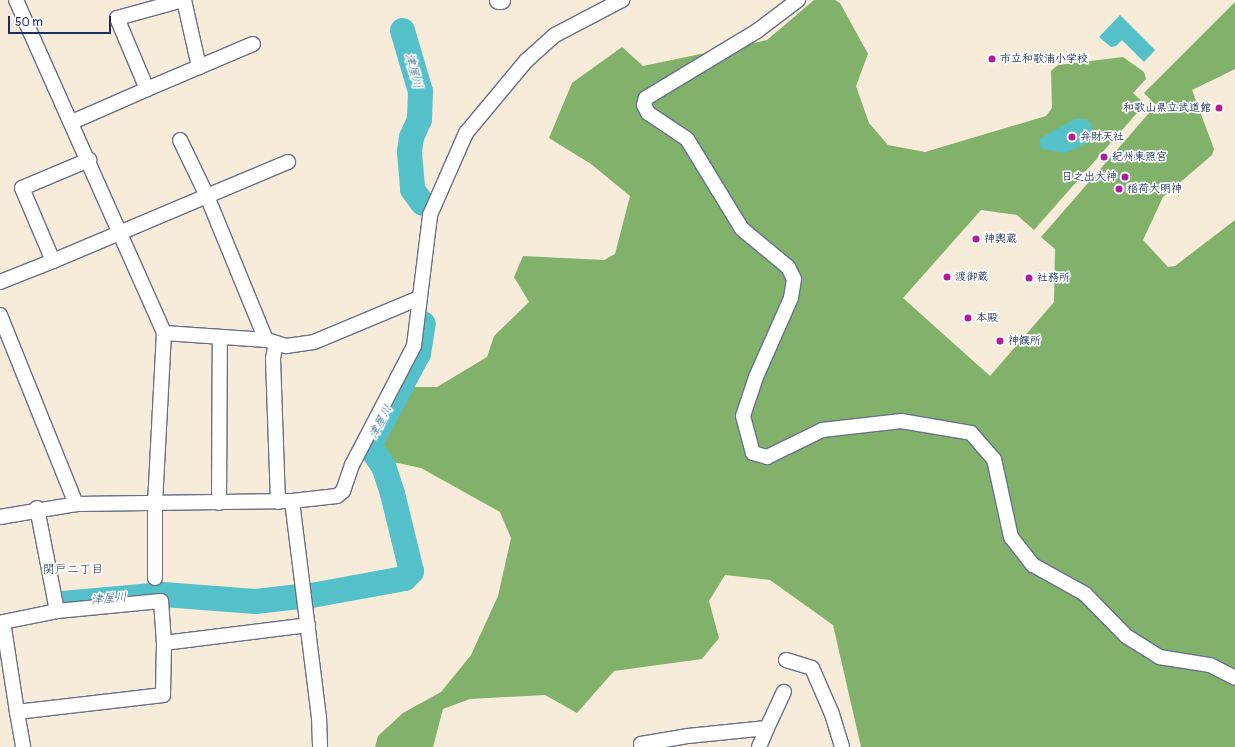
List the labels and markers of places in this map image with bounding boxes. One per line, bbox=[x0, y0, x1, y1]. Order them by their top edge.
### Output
place label: 市立和歌浦小学校 bbox=[1000, 52, 1088, 66]
marker: 市立和歌浦小学校 bbox=[987, 54, 997, 64]
place label: 和歌山県立武道館 bbox=[1123, 101, 1211, 115]
marker: 和歌山県立武道館 bbox=[1214, 103, 1224, 113]
place label: 弁財天社 bbox=[1080, 130, 1124, 144]
marker: 弁財天社 bbox=[1067, 132, 1077, 142]
place label: 紀州東照宮 bbox=[1112, 150, 1167, 164]
marker: 紀州東照宮 bbox=[1099, 152, 1109, 162]
place label: 日之出大神 bbox=[1062, 170, 1117, 184]
marker: 日之出大神 bbox=[1120, 172, 1130, 182]
place label: 稲荷大明神 bbox=[1127, 182, 1182, 196]
marker: 稲荷大明神 bbox=[1114, 184, 1124, 194]
place label: 神輿蔵 bbox=[984, 232, 1017, 246]
marker: 神輿蔵 bbox=[971, 234, 981, 244]
place label: 渡御蔵 bbox=[955, 270, 988, 284]
place label: 社務所 bbox=[1037, 271, 1070, 285]
marker: 渡御蔵 bbox=[942, 272, 952, 282]
marker: 社務所 bbox=[1024, 273, 1034, 283]
place label: 本殿 bbox=[976, 311, 998, 325]
marker: 本殿 bbox=[963, 313, 973, 323]
place label: 神饌所 bbox=[1008, 334, 1041, 348]
marker: 神饌所 bbox=[995, 336, 1005, 346]

